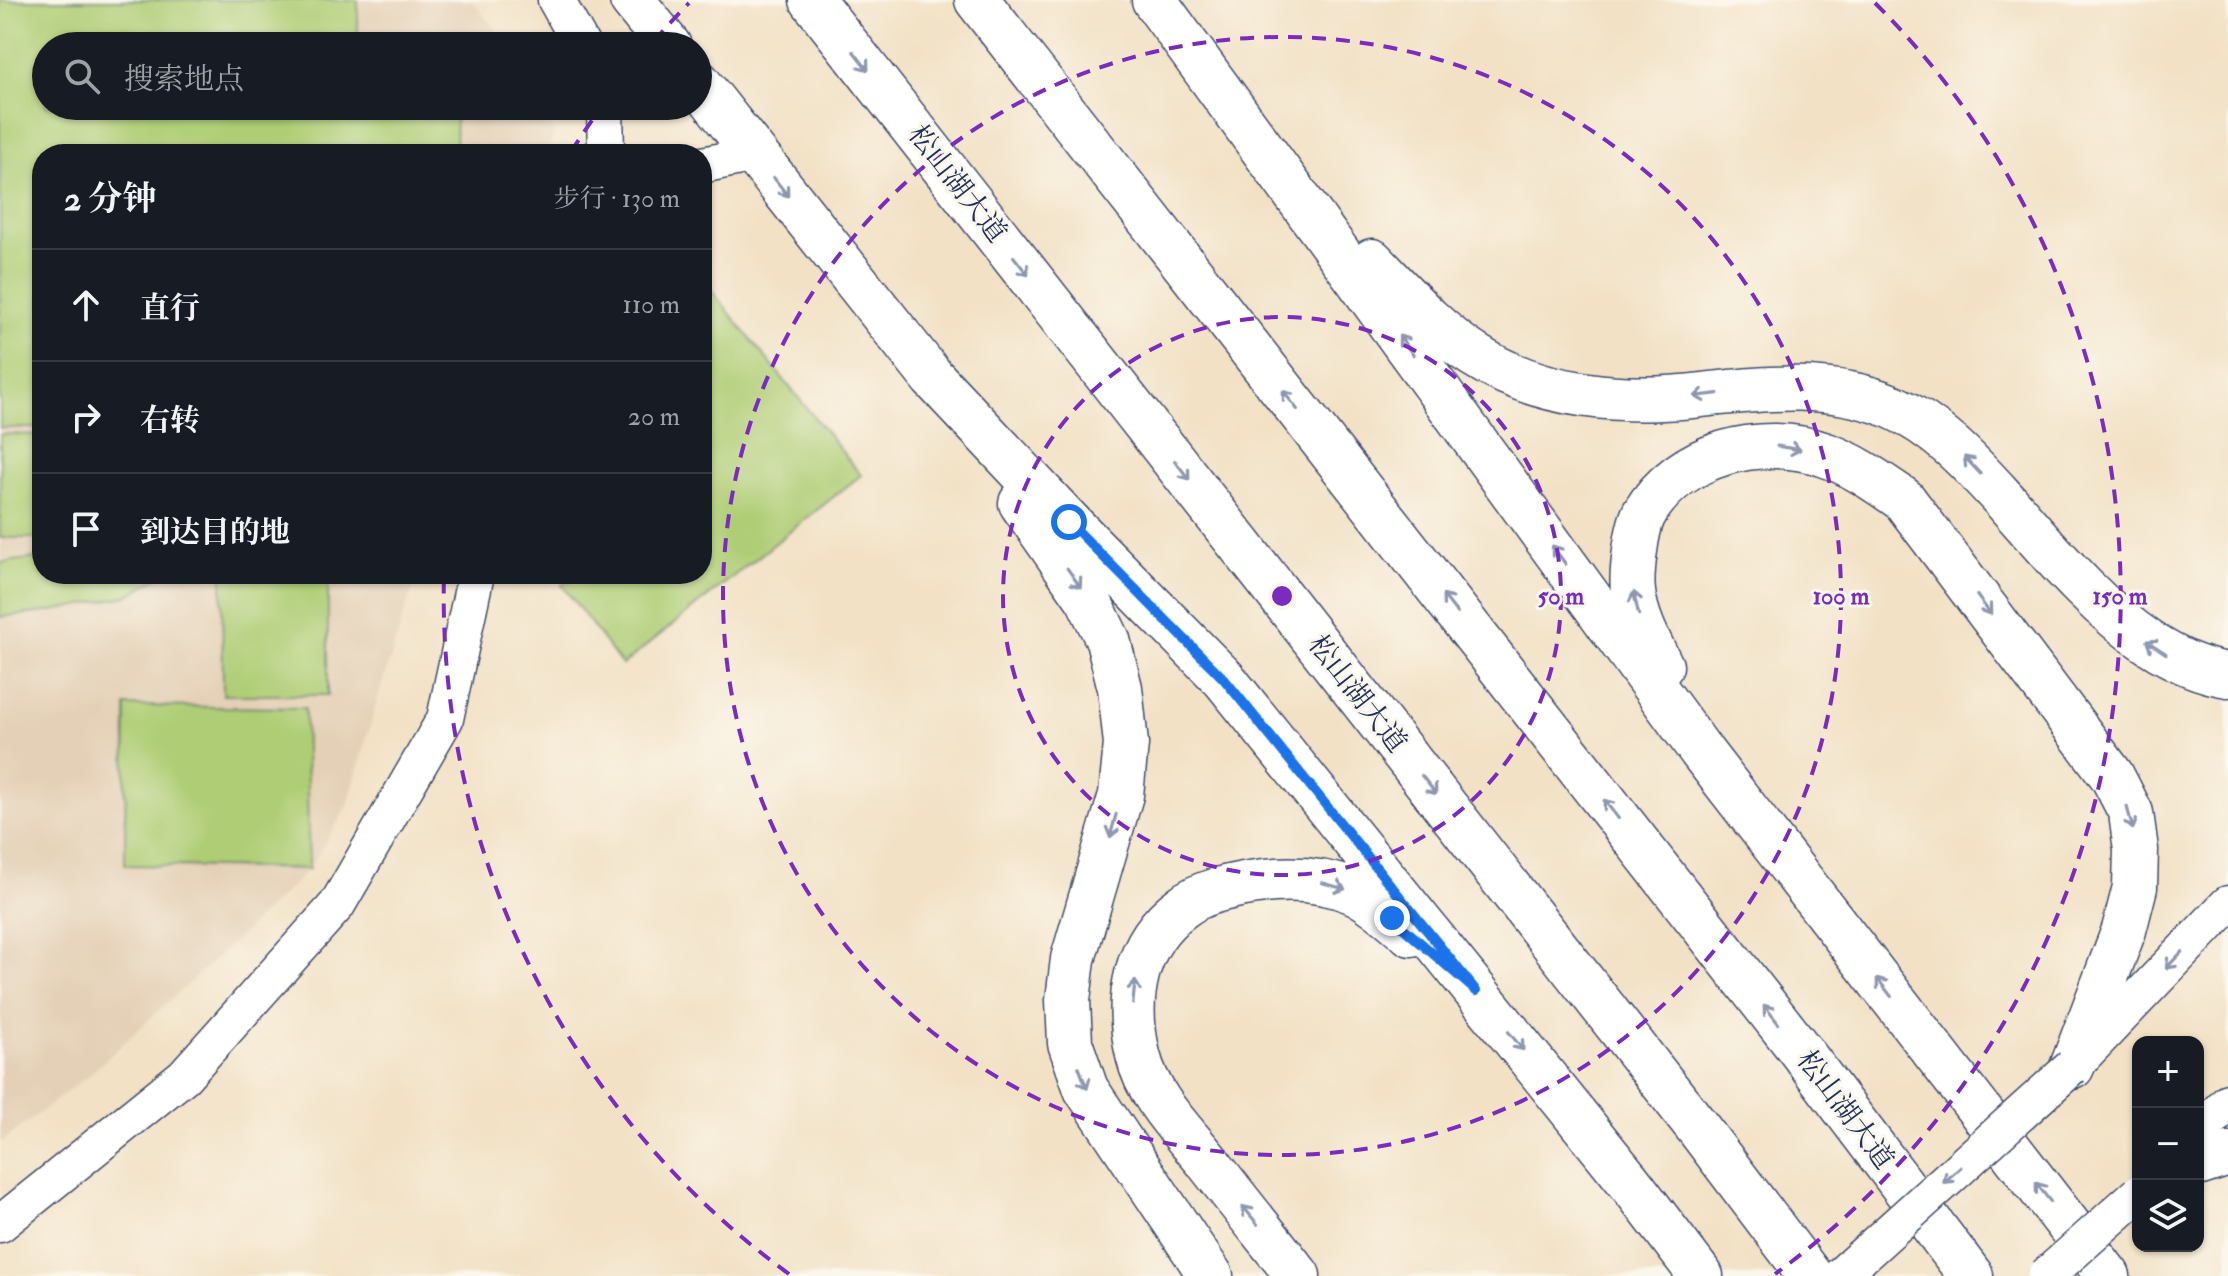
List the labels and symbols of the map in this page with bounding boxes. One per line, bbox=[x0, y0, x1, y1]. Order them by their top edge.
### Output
one-way arrow bbox=[852, 50, 870, 71]
street label: 松山湖大道 bbox=[900, 118, 1014, 250]
one-way arrow bbox=[773, 176, 790, 197]
one-way arrow bbox=[1013, 255, 1030, 276]
one-way arrow bbox=[1397, 335, 1414, 356]
one-way arrow bbox=[1693, 387, 1720, 402]
one-way arrow bbox=[1281, 390, 1299, 411]
one-way arrow bbox=[1776, 441, 1801, 456]
one-way arrow bbox=[1963, 455, 1981, 475]
one-way arrow bbox=[1173, 459, 1190, 480]
route start bbox=[1051, 504, 1087, 540]
one-way arrow bbox=[1550, 545, 1567, 567]
one-way arrow bbox=[1066, 567, 1082, 589]
text: 50 m bbox=[1538, 581, 1585, 612]
text: 100 m bbox=[1813, 581, 1870, 612]
text: 150 m bbox=[2093, 581, 2148, 612]
centre of rings bbox=[1268, 582, 1296, 610]
one-way arrow bbox=[1628, 590, 1643, 616]
one-way arrow bbox=[1442, 594, 1459, 615]
one-way arrow bbox=[1975, 594, 1992, 615]
street label: 松山湖大道 bbox=[1300, 628, 1414, 760]
one-way arrow bbox=[2145, 638, 2168, 654]
one-way arrow bbox=[1420, 774, 1437, 795]
one-way arrow bbox=[1602, 799, 1619, 820]
one-way arrow bbox=[2123, 805, 2138, 831]
one-way arrow bbox=[1104, 813, 1119, 838]
one-way arrow bbox=[1321, 879, 1347, 894]
route end bbox=[1374, 900, 1410, 936]
one-way arrow bbox=[2165, 950, 2184, 969]
one-way arrow bbox=[1875, 976, 1892, 998]
one-way arrow bbox=[1127, 979, 1142, 1006]
one-way arrow bbox=[1762, 1004, 1780, 1025]
one-way arrow bbox=[1508, 1030, 1525, 1051]
street label: 松山湖大道 bbox=[1789, 1044, 1901, 1176]
one-way arrow bbox=[1077, 1065, 1091, 1090]
one-way arrow bbox=[1942, 1166, 1962, 1185]
one-way arrow bbox=[2034, 1182, 2051, 1203]
one-way arrow bbox=[1241, 1205, 1258, 1226]

